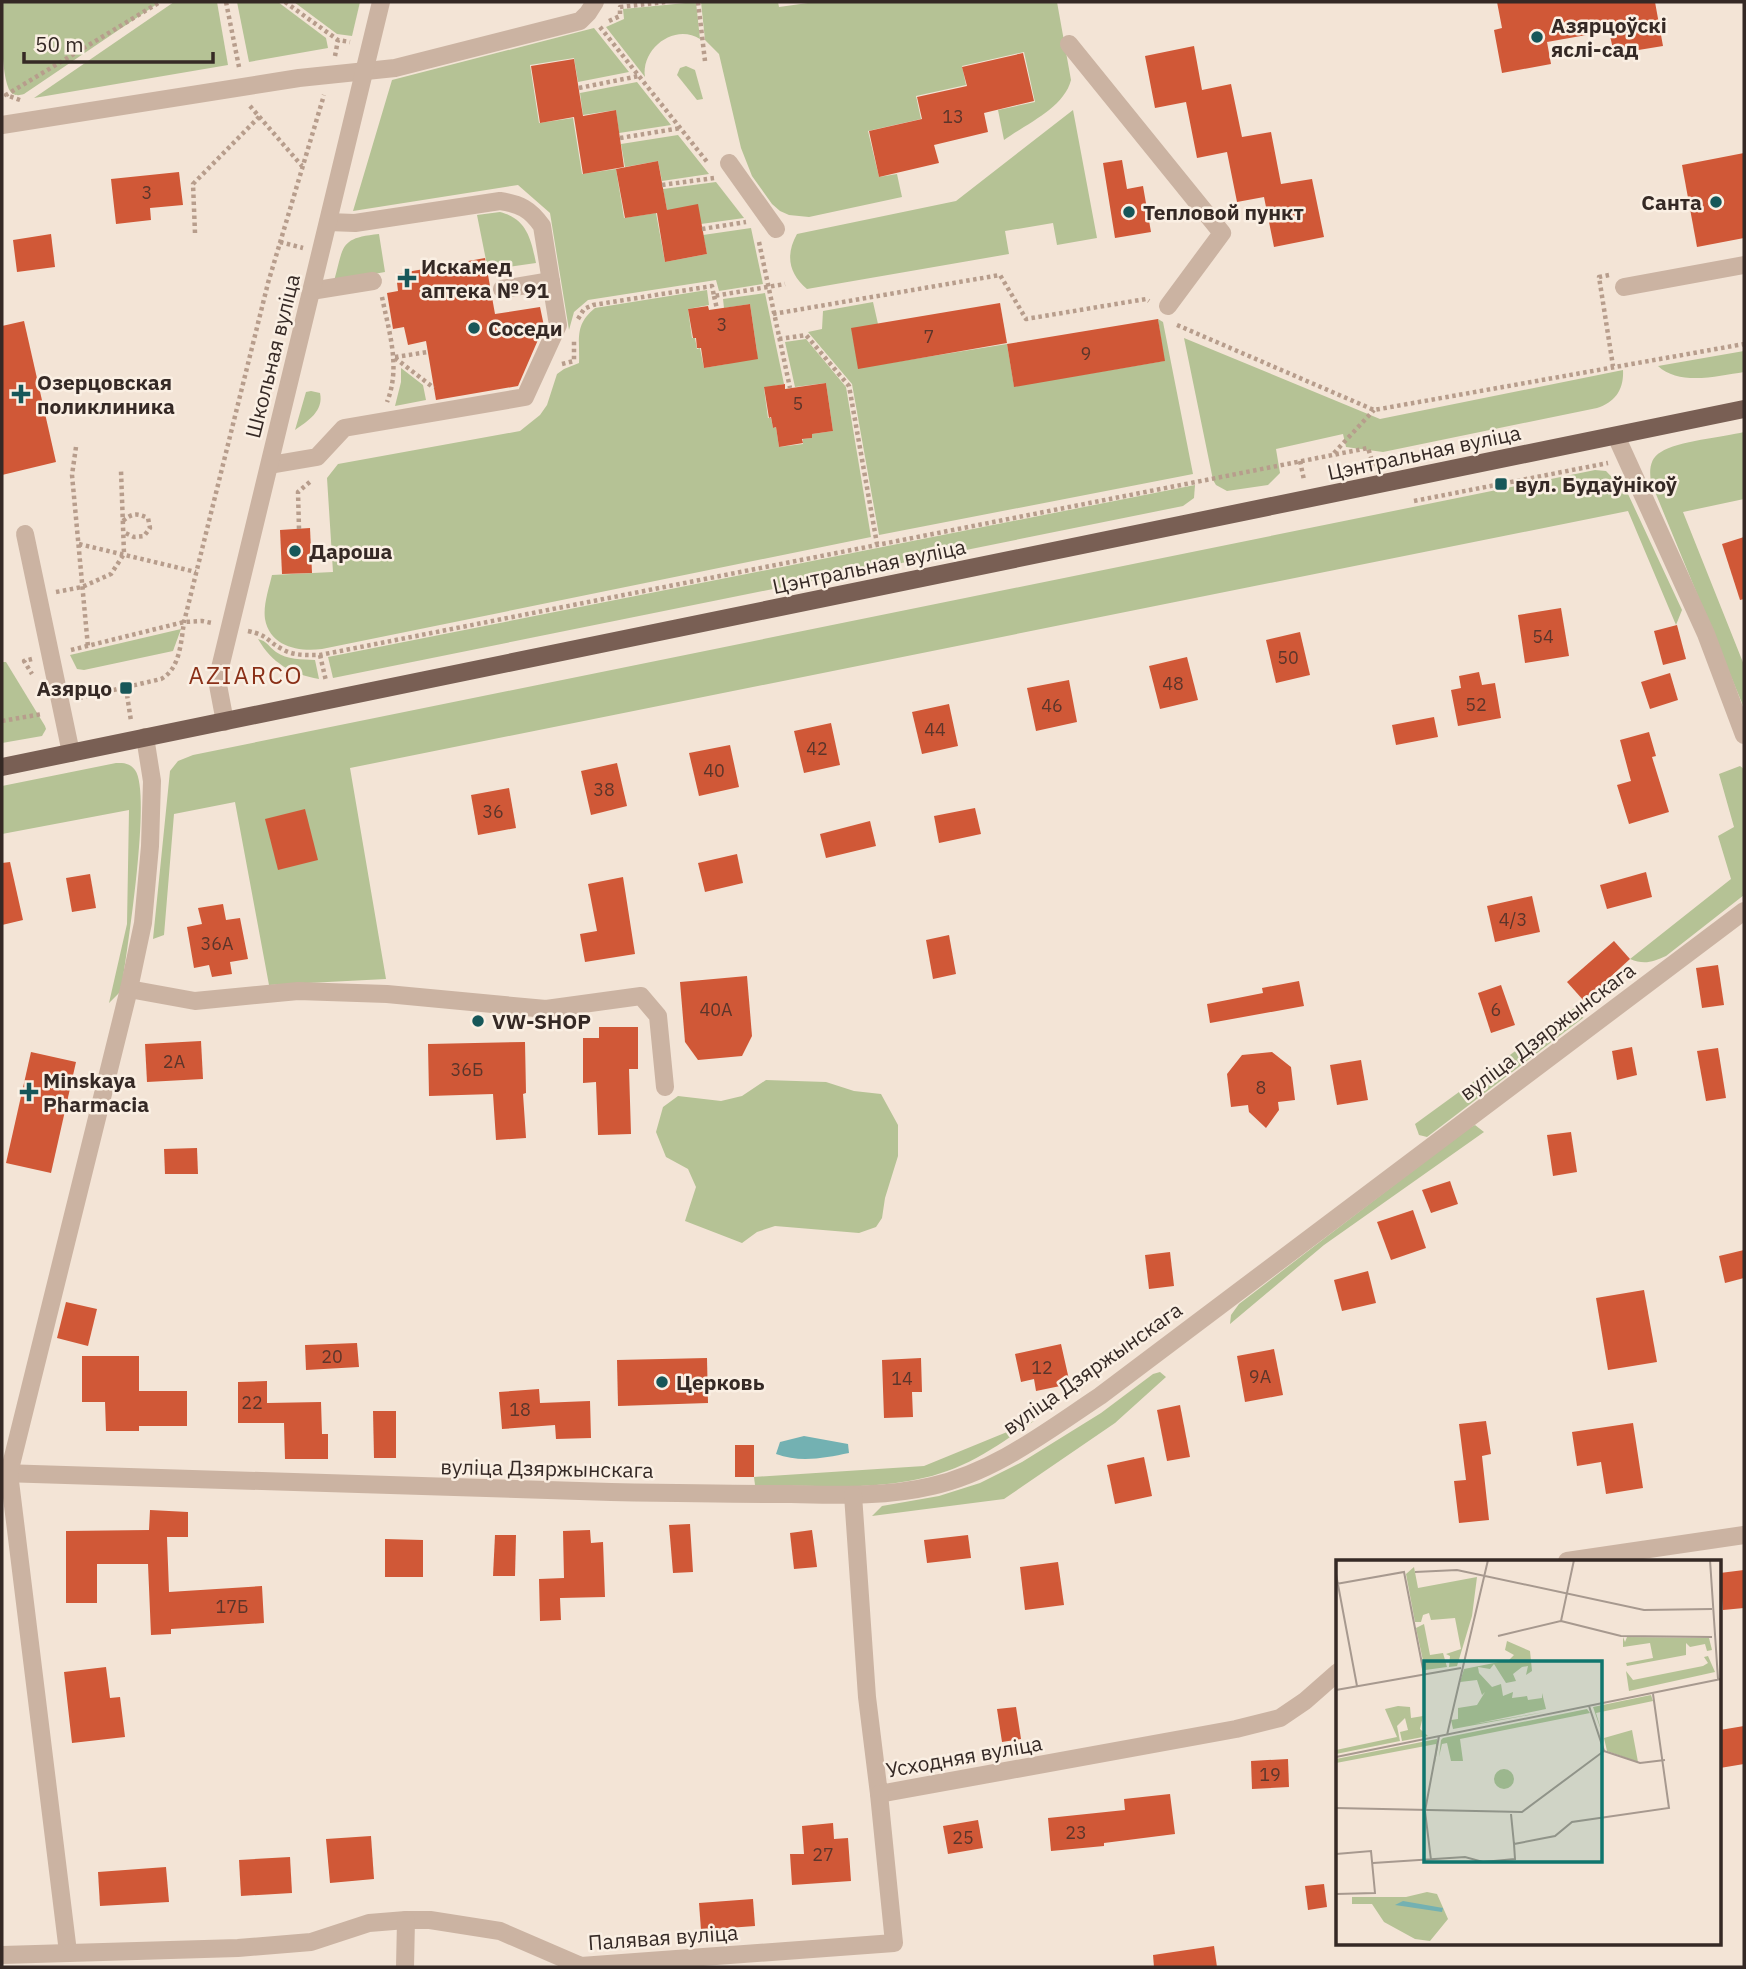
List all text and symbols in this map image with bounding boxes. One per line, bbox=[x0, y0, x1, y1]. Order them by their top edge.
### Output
place label: Азярцоўскі яслі-сад bbox=[1551, 11, 1667, 63]
scale bar bbox=[24, 21, 214, 65]
marker: Азярцоўскі яслі-сад bbox=[1529, 29, 1545, 45]
text: 50 m bbox=[35, 30, 84, 58]
house number: 13 bbox=[942, 105, 964, 128]
house number: 3 bbox=[142, 181, 152, 204]
place label: Санта bbox=[1641, 188, 1702, 216]
marker: Санта bbox=[1708, 194, 1724, 210]
place label: Тепловой пункт bbox=[1143, 198, 1304, 226]
marker: Тепловой пункт bbox=[1121, 204, 1137, 220]
place label: Искамед аптека № 91 bbox=[421, 252, 549, 304]
marker: Искамед аптека № 91 bbox=[399, 270, 415, 286]
street label: Школьная вуліца bbox=[238, 271, 306, 441]
house number: 3 bbox=[717, 313, 727, 336]
place label: Соседи bbox=[488, 314, 563, 342]
marker: Соседи bbox=[466, 320, 482, 336]
house number: 7 bbox=[924, 325, 934, 348]
house number: 9 bbox=[1081, 342, 1091, 365]
place label: Озерцовская поликлиника bbox=[37, 368, 175, 420]
marker: Озерцовская поликлиника bbox=[11, 384, 31, 404]
house number: 5 bbox=[793, 392, 803, 415]
street label: Цэнтральная вуліца bbox=[1325, 418, 1523, 486]
place label: вул. Будаўнікоў bbox=[1515, 470, 1678, 498]
marker: вул. Будаўнікоў bbox=[1493, 476, 1509, 492]
street label: Цэнтральная вуліца bbox=[770, 532, 968, 600]
place label: Дароша bbox=[309, 537, 392, 565]
marker: Дароша bbox=[287, 543, 303, 559]
house number: 54 bbox=[1532, 625, 1554, 648]
house number: 50 bbox=[1277, 646, 1299, 669]
district label: AZIARCO bbox=[189, 659, 304, 691]
house number: 48 bbox=[1162, 672, 1184, 695]
place label: Азярцо bbox=[36, 674, 112, 702]
marker: Азярцо bbox=[118, 680, 134, 696]
house number: 52 bbox=[1465, 693, 1487, 716]
house number: 46 bbox=[1041, 694, 1063, 717]
house number: 44 bbox=[924, 718, 946, 741]
house number: 42 bbox=[806, 737, 828, 760]
house number: 40 bbox=[703, 759, 725, 782]
house number: 38 bbox=[593, 778, 615, 801]
house number: 36 bbox=[482, 800, 504, 823]
house number: 4/3 bbox=[1499, 908, 1527, 931]
house number: 36А bbox=[200, 932, 234, 955]
street label: вуліца Дзяржынскага bbox=[1453, 956, 1641, 1106]
house number: 40А bbox=[699, 998, 733, 1021]
house number: 6 bbox=[1491, 998, 1501, 1021]
place label: VW-SHOP bbox=[492, 1007, 591, 1035]
marker: VW-SHOP bbox=[470, 1013, 486, 1029]
house number: 2А bbox=[163, 1050, 186, 1073]
house number: 36Б bbox=[450, 1058, 484, 1081]
place label: Minskaya Pharmacia bbox=[43, 1066, 149, 1118]
house number: 8 bbox=[1256, 1076, 1266, 1099]
marker: Minskaya Pharmacia bbox=[21, 1084, 37, 1100]
street label: вуліца Дзяржынскага bbox=[997, 1295, 1187, 1441]
house number: 20 bbox=[321, 1345, 343, 1368]
house number: 12 bbox=[1031, 1356, 1053, 1379]
house number: 9А bbox=[1249, 1365, 1272, 1388]
house number: 14 bbox=[891, 1367, 913, 1390]
place label: Церковь bbox=[676, 1368, 765, 1396]
marker: Церковь bbox=[654, 1374, 670, 1390]
house number: 22 bbox=[241, 1391, 263, 1414]
house number: 18 bbox=[509, 1398, 531, 1421]
street label: вуліца Дзяржынскага bbox=[440, 1452, 654, 1484]
inset map bbox=[1336, 1560, 1722, 1944]
house number: 17Б bbox=[215, 1595, 249, 1618]
street label: Усходняя вуліца bbox=[884, 1728, 1044, 1784]
house number: 19 bbox=[1259, 1763, 1281, 1786]
house number: 23 bbox=[1065, 1821, 1087, 1844]
house number: 25 bbox=[952, 1826, 974, 1849]
house number: 27 bbox=[812, 1843, 834, 1866]
street label: Палявая вуліца bbox=[587, 1918, 739, 1956]

